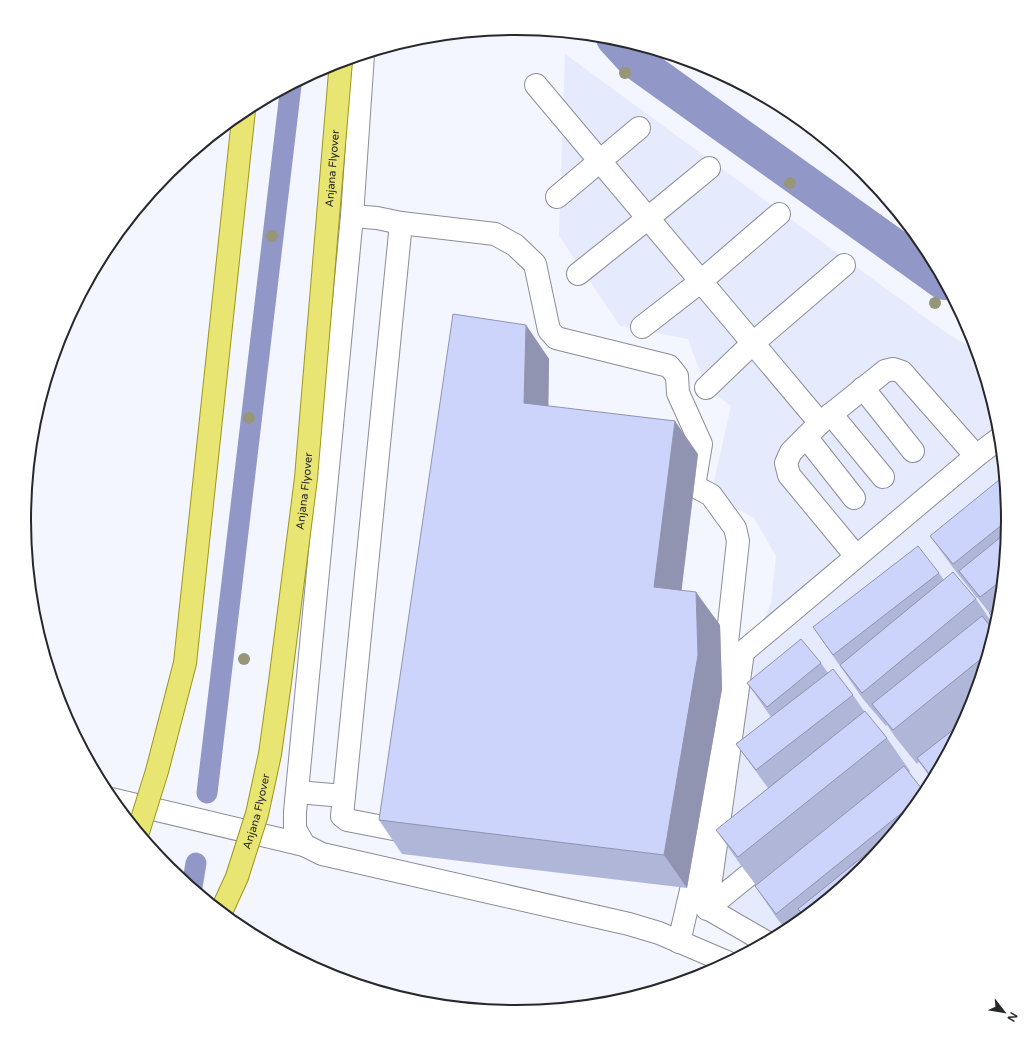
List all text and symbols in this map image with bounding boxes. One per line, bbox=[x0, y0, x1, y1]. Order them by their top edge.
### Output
street label: Anjana Flyover bbox=[322, 128, 342, 208]
street label: Anjana Flyover bbox=[293, 451, 315, 531]
street label: Anjana Flyover bbox=[240, 772, 272, 851]
north arrow bbox=[984, 992, 1024, 1032]
text: N bbox=[1004, 1010, 1020, 1024]

